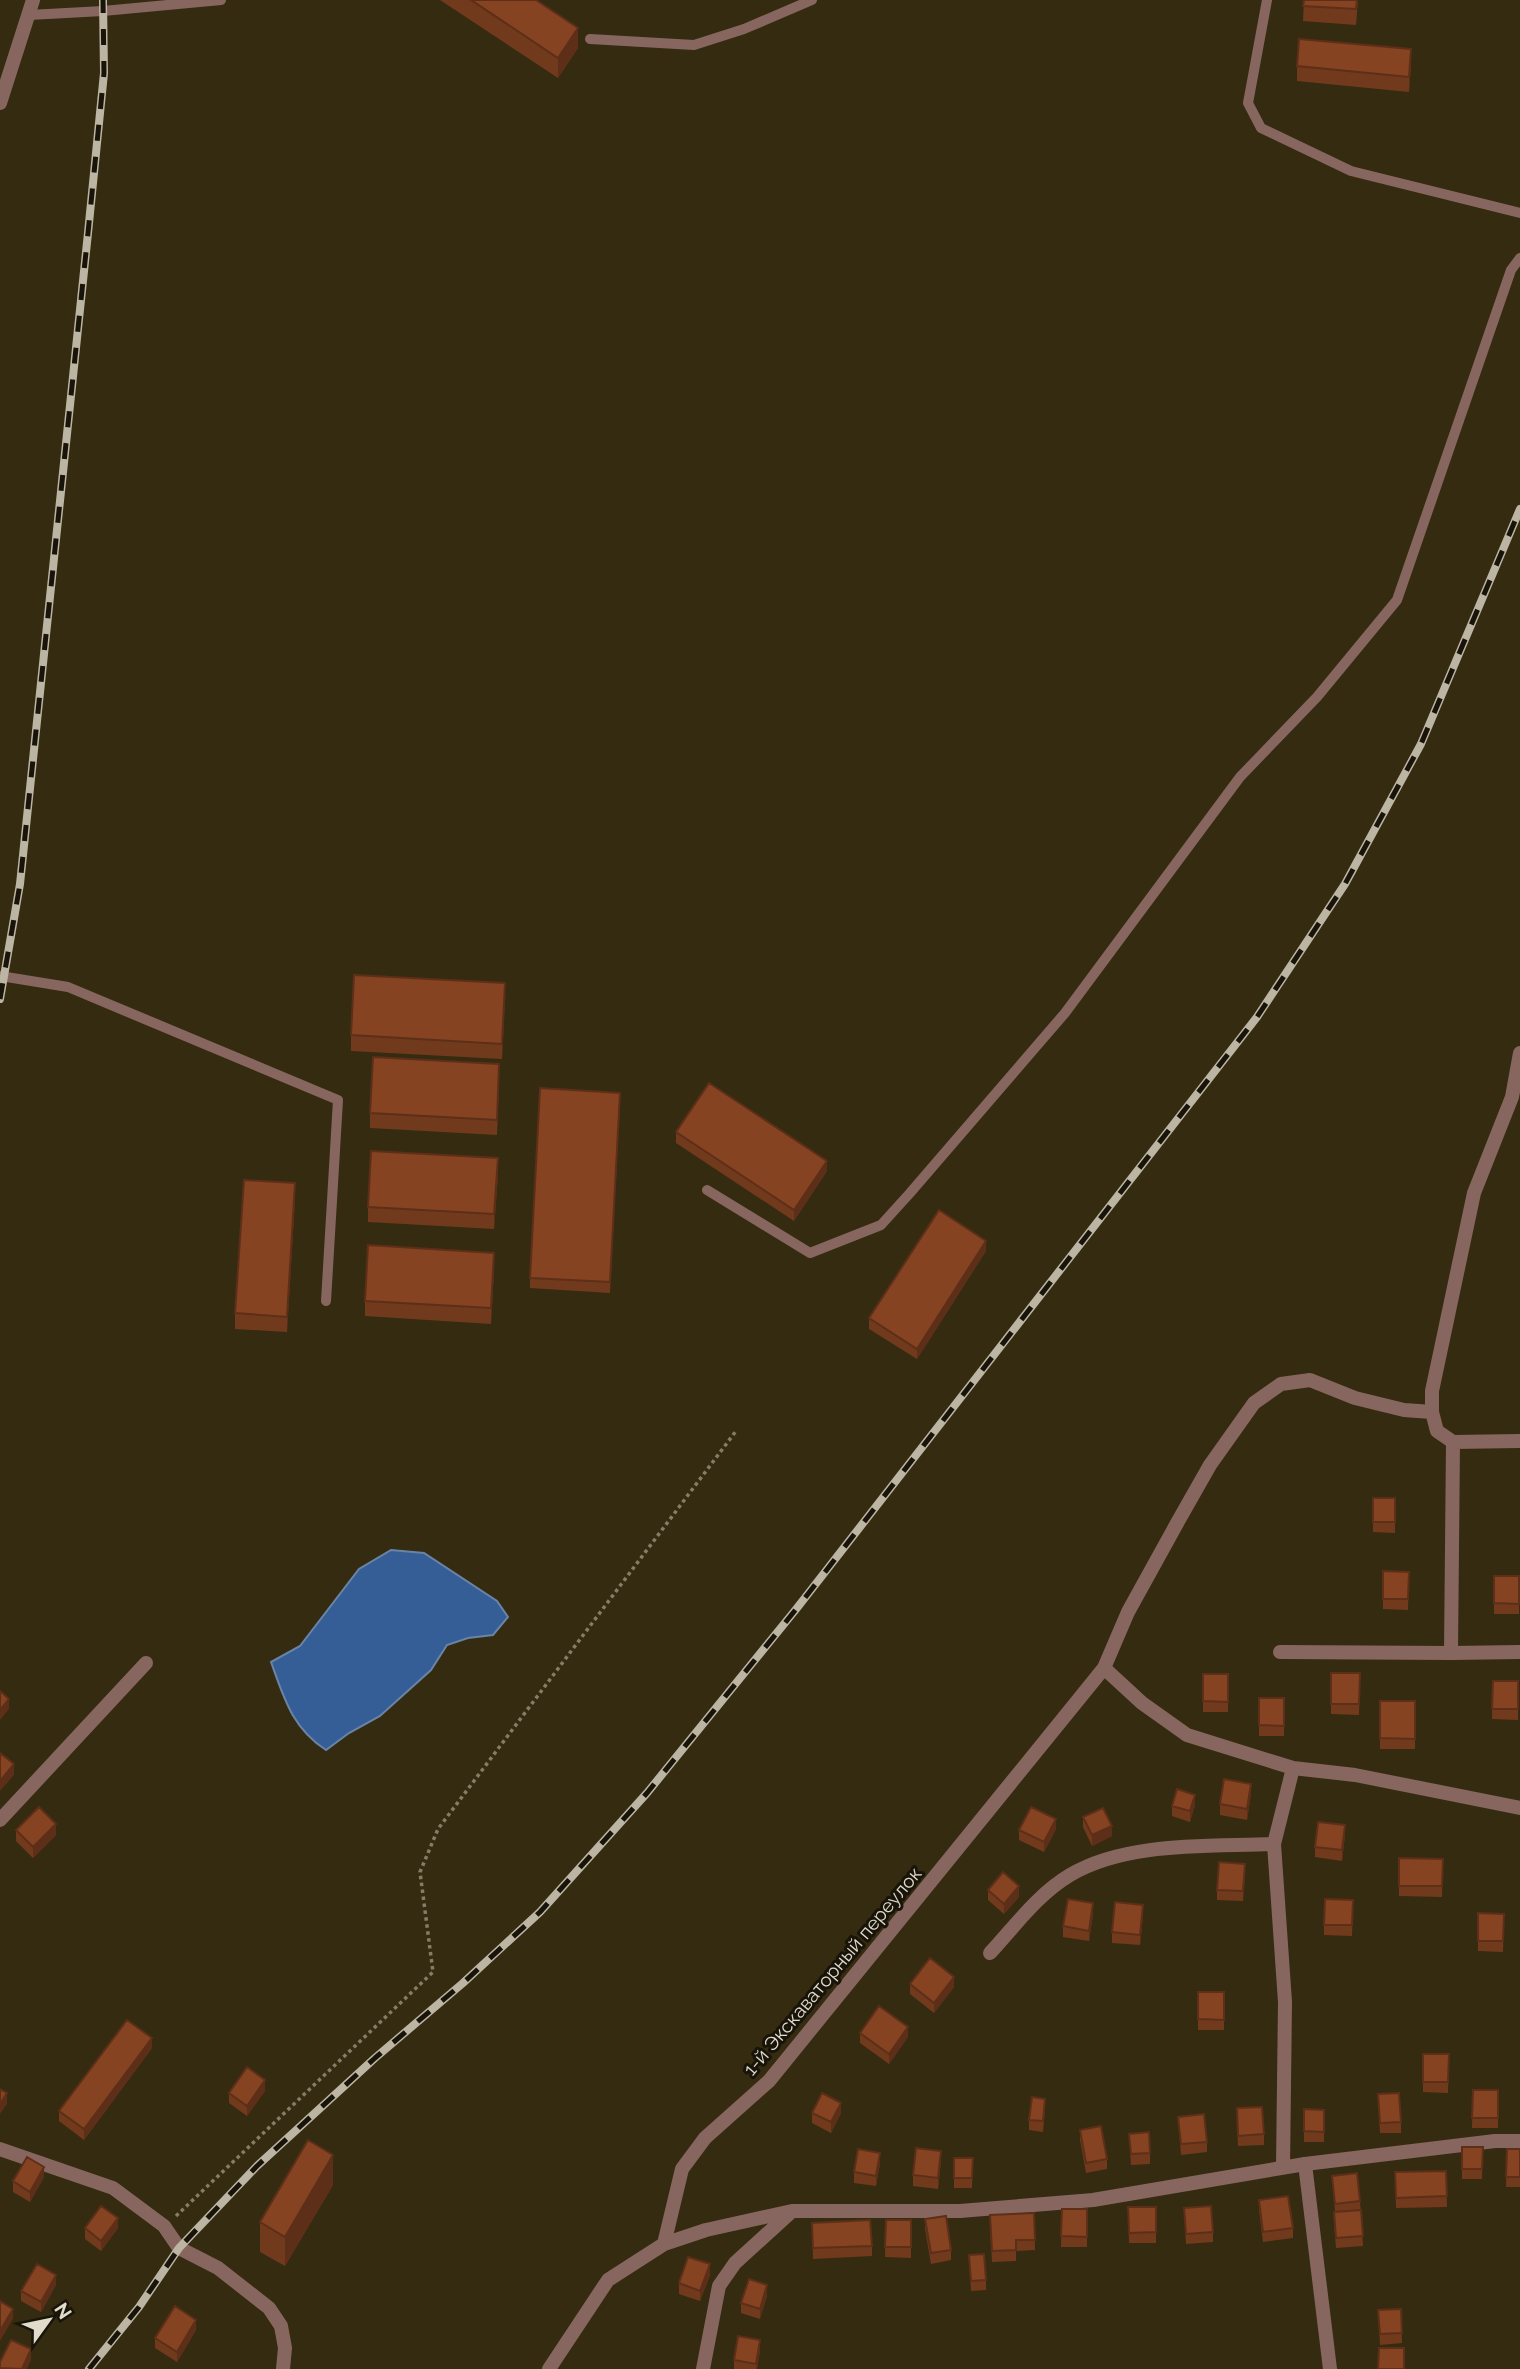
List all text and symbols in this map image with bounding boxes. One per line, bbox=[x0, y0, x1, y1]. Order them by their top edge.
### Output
street label: 1-й Экскаваторный переулок bbox=[738, 1862, 926, 2080]
north arrow bbox=[14, 2285, 84, 2355]
text: N bbox=[50, 2299, 76, 2323]

